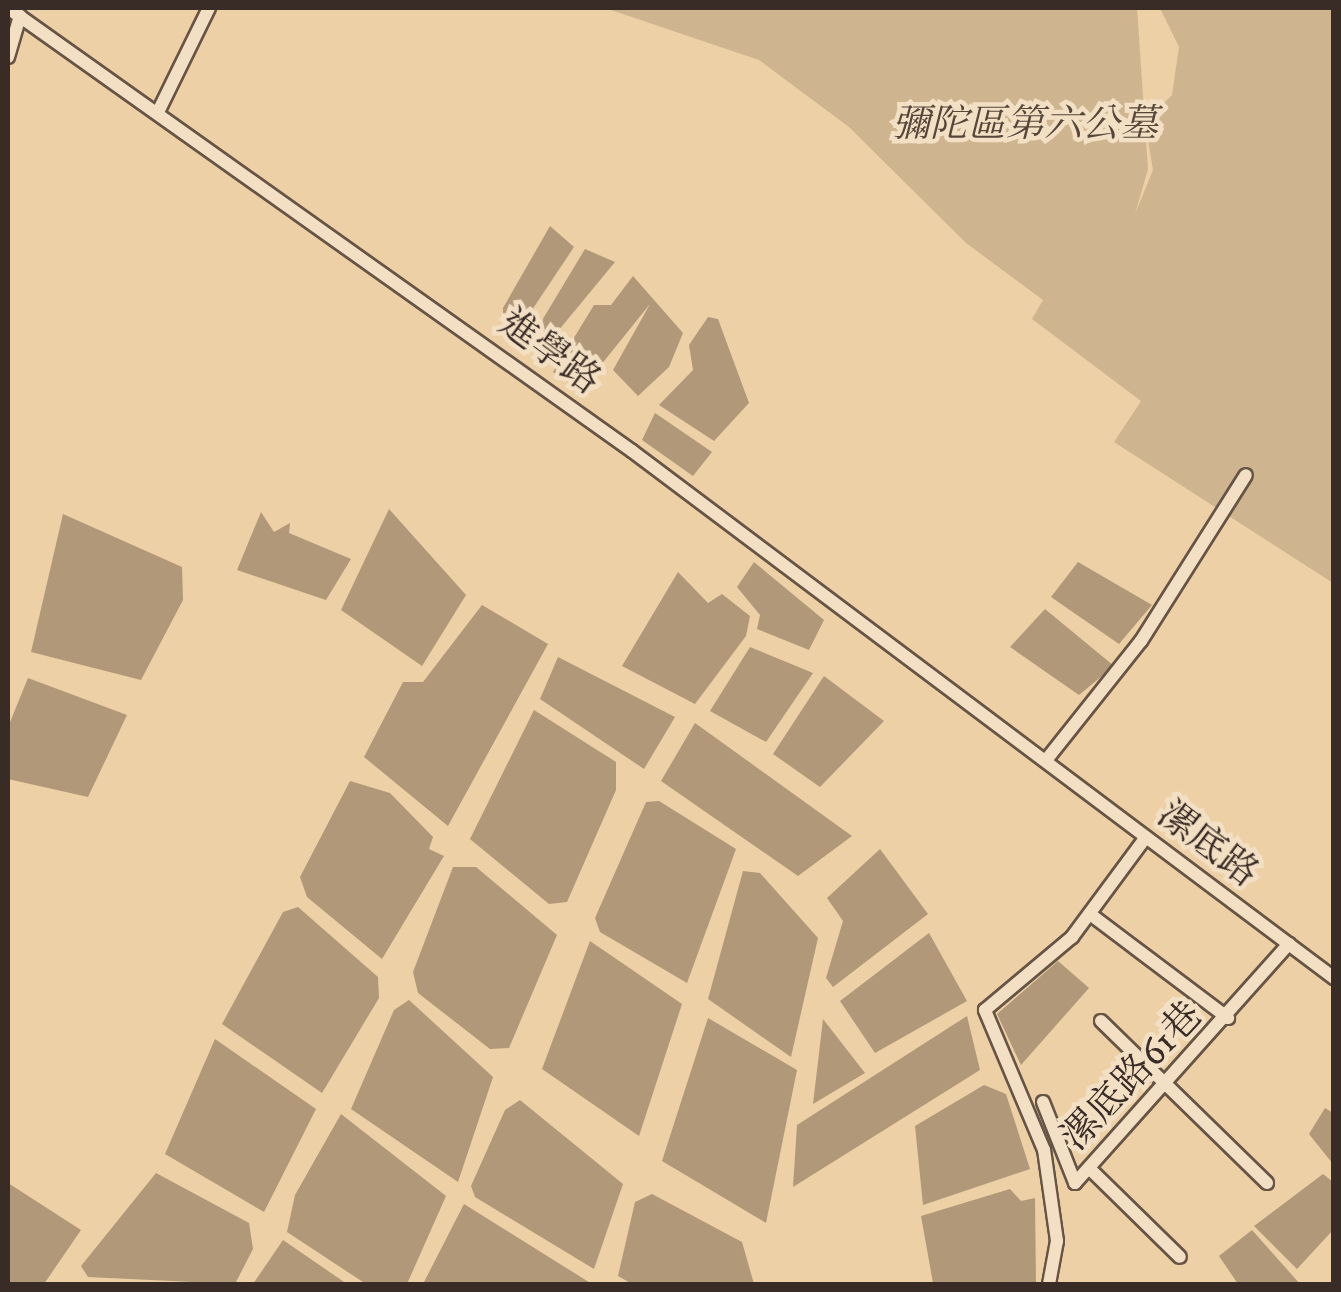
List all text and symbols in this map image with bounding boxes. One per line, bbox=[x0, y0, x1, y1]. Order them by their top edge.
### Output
park label: 彌陀區第六公墓 bbox=[892, 103, 1158, 149]
street label: 進學路 bbox=[489, 301, 609, 405]
street label: 漯底路 bbox=[1148, 792, 1266, 898]
street label: 漯底路61巷 bbox=[1053, 994, 1213, 1160]

